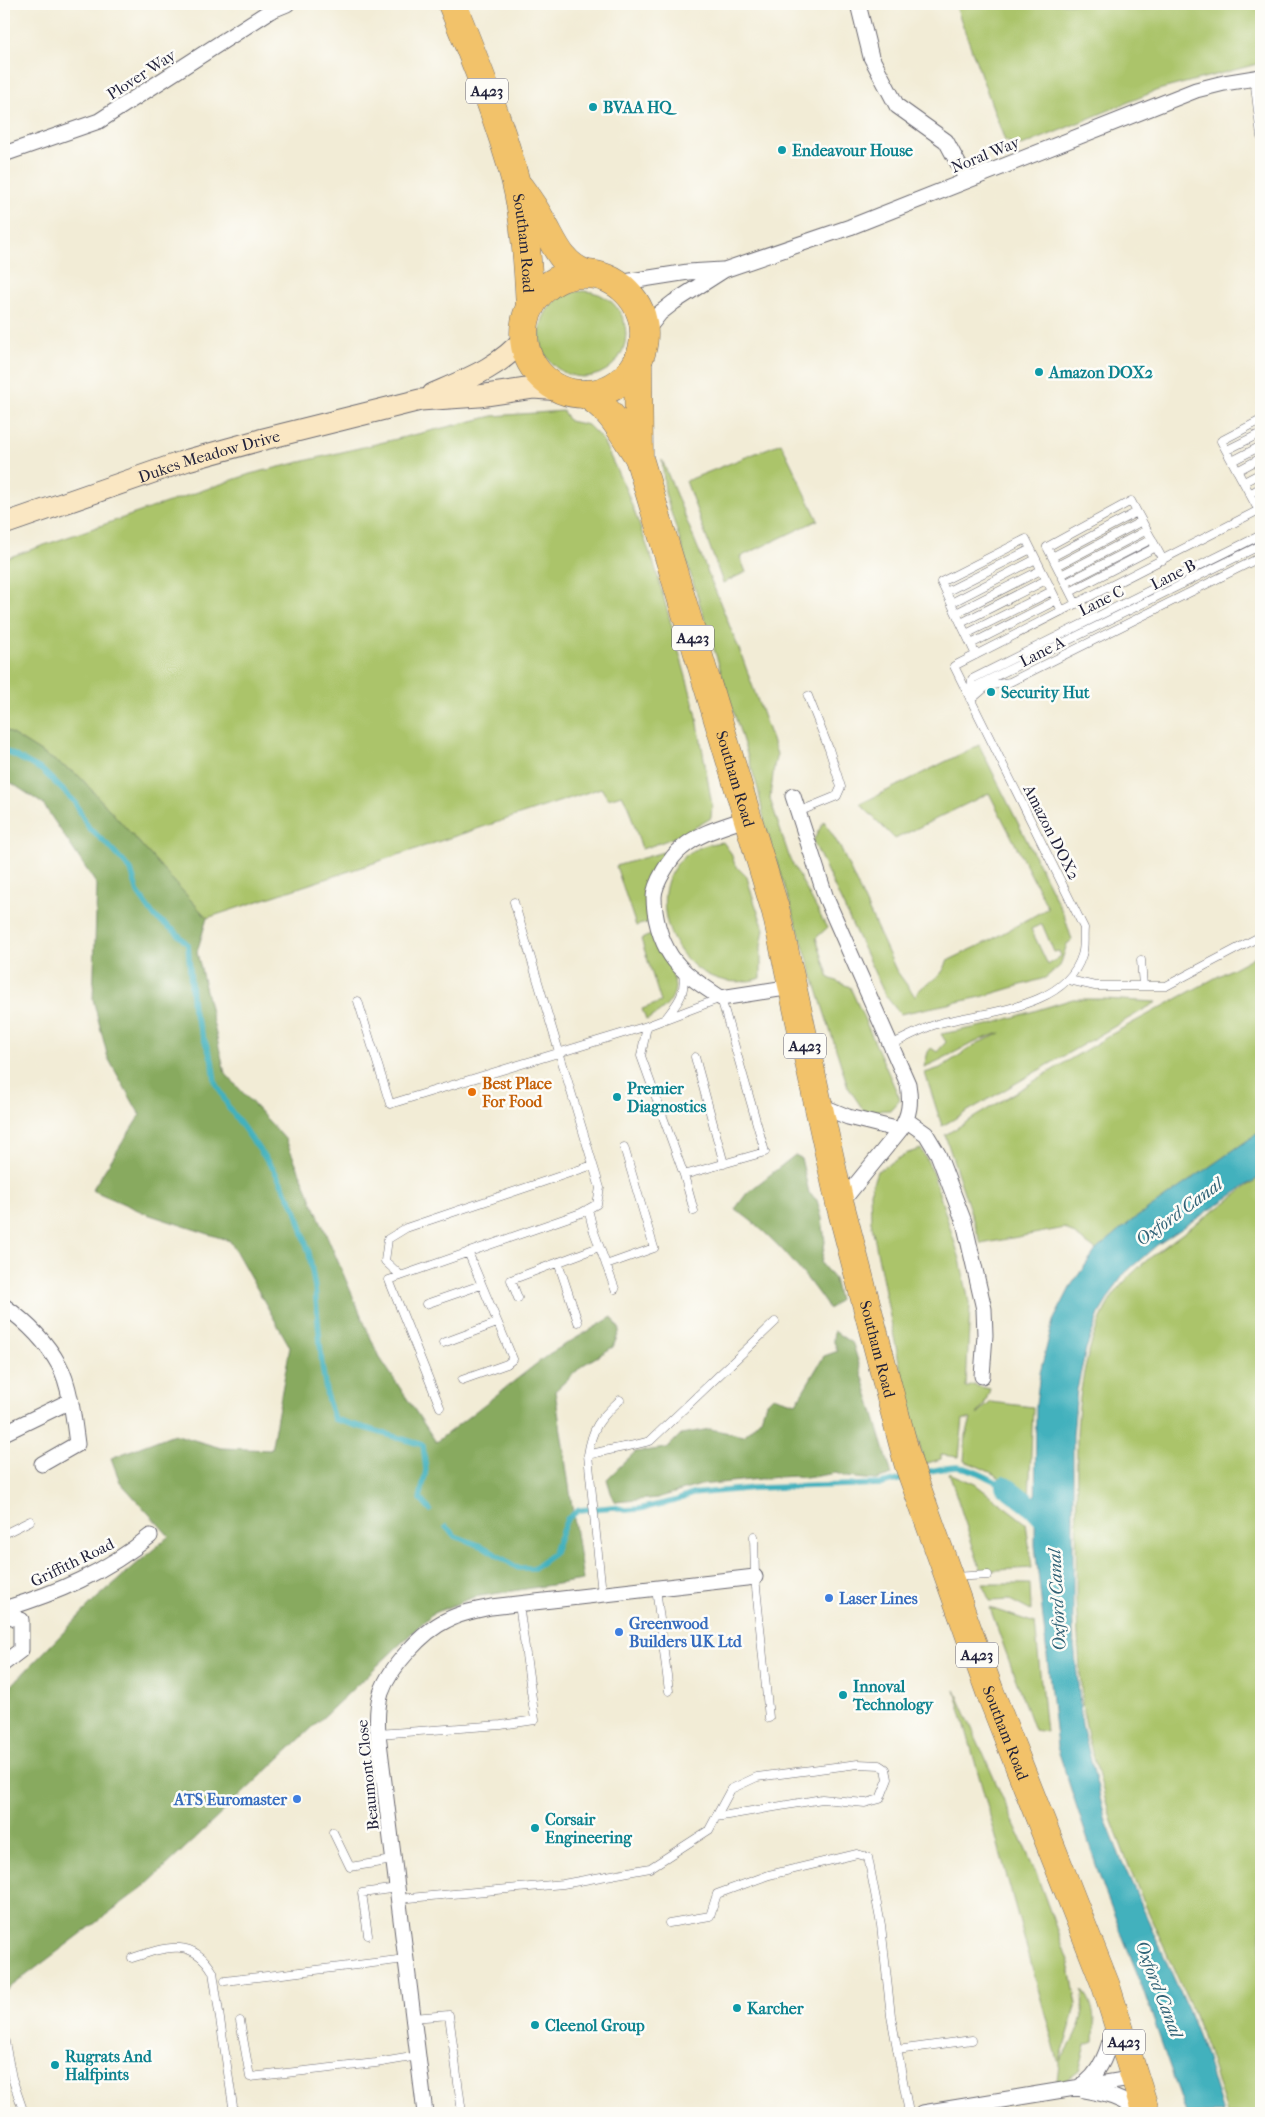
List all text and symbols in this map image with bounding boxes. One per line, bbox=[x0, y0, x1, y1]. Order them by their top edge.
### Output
street label: Plover Way bbox=[103, 45, 180, 104]
road number: A423 bbox=[466, 78, 508, 104]
place label: BVAA HQ bbox=[603, 98, 677, 117]
marker: BVAA HQ bbox=[587, 101, 599, 113]
street label: Noral Way bbox=[948, 132, 1023, 177]
place label: Endeavour House bbox=[792, 141, 913, 160]
marker: Endeavour House bbox=[776, 144, 788, 156]
street label: Southam Road bbox=[509, 192, 538, 294]
place label: Amazon DOX2 bbox=[1048, 363, 1153, 382]
marker: Amazon DOX2 bbox=[1033, 366, 1045, 378]
street label: Dukes Meadow Drive bbox=[135, 426, 282, 487]
street label: Lane B bbox=[1148, 555, 1199, 594]
street label: Lane C bbox=[1075, 581, 1127, 620]
road number: A423 bbox=[672, 626, 714, 650]
street label: Lane A bbox=[1017, 632, 1068, 671]
place label: Security Hut bbox=[1001, 683, 1090, 703]
marker: Security Hut bbox=[985, 686, 997, 698]
street label: Southam Road bbox=[712, 728, 759, 830]
street label: Amazon DOX2 bbox=[1019, 781, 1084, 883]
road number: A423 bbox=[784, 1034, 826, 1058]
place label: Best Place For Food bbox=[481, 1074, 552, 1111]
place label: Premier Diagnostics bbox=[627, 1079, 707, 1117]
marker: Best Place For Food bbox=[466, 1086, 478, 1098]
marker: Premier Diagnostics bbox=[611, 1091, 623, 1103]
water label: Oxford Canal bbox=[1132, 1172, 1229, 1251]
street label: Southam Road bbox=[856, 1298, 899, 1400]
street label: Griffith Road bbox=[27, 1534, 117, 1591]
water label: Oxford Canal bbox=[1044, 1546, 1071, 1651]
place label: Laser Lines bbox=[839, 1589, 918, 1608]
marker: Laser Lines bbox=[823, 1592, 835, 1604]
place label: Greenwood Builders UK Ltd bbox=[629, 1614, 743, 1651]
marker: Greenwood Builders UK Ltd bbox=[613, 1626, 625, 1638]
road number: A423 bbox=[956, 1642, 998, 1668]
place label: Innoval Technology bbox=[852, 1677, 935, 1715]
street label: Southam Road bbox=[979, 1683, 1033, 1783]
marker: Innoval Technology bbox=[837, 1689, 849, 1701]
street label: Beaumont Close bbox=[352, 1719, 383, 1831]
place label: ATS Euromaster bbox=[173, 1790, 288, 1809]
marker: ATS Euromaster bbox=[291, 1793, 303, 1805]
place label: Corsair Engineering bbox=[545, 1810, 632, 1848]
marker: Corsair Engineering bbox=[529, 1822, 541, 1834]
water label: Oxford Canal bbox=[1131, 1938, 1187, 2043]
place label: Karcher bbox=[747, 1999, 805, 2018]
marker: Karcher bbox=[731, 2002, 743, 2014]
place label: Cleenol Group bbox=[545, 2016, 645, 2036]
marker: Cleenol Group bbox=[529, 2019, 541, 2031]
road number: A423 bbox=[1103, 2030, 1145, 2054]
place label: Rugrats And Halfpints bbox=[65, 2047, 153, 2085]
marker: Rugrats And Halfpints bbox=[49, 2059, 61, 2071]

